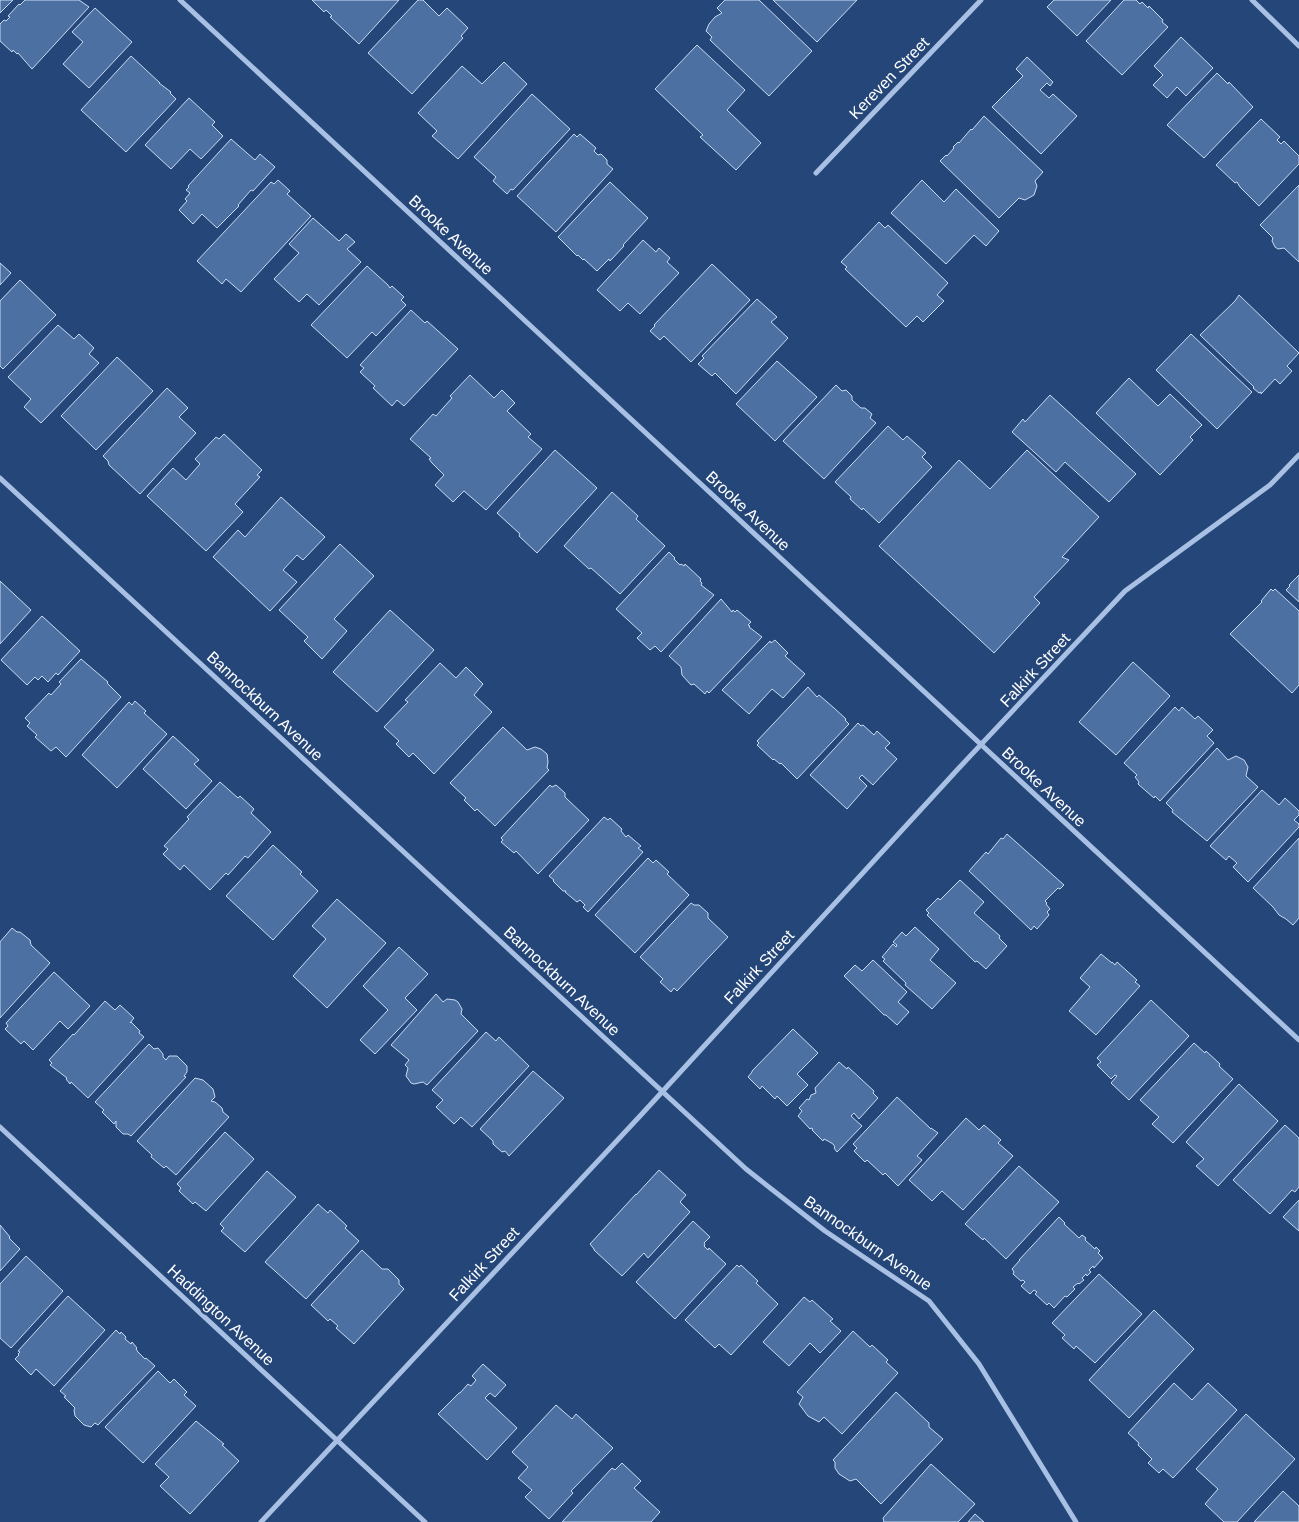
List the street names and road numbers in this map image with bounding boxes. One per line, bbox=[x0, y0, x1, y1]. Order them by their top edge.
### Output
street label: Kereven Street bbox=[846, 33, 933, 122]
street label: Brooke Avenue bbox=[406, 192, 496, 278]
street label: Brooke Avenue bbox=[703, 468, 793, 554]
street label: Falkirk Street bbox=[997, 629, 1074, 710]
street label: Bannockburn Avenue bbox=[204, 648, 326, 764]
street label: Brooke Avenue bbox=[999, 744, 1089, 830]
street label: Bannockburn Avenue bbox=[501, 923, 623, 1039]
street label: Falkirk Street bbox=[721, 926, 798, 1007]
street label: Bannockburn Avenue bbox=[801, 1192, 935, 1294]
street label: Falkirk Street bbox=[446, 1223, 523, 1304]
street label: Haddington Avenue bbox=[164, 1261, 278, 1369]

